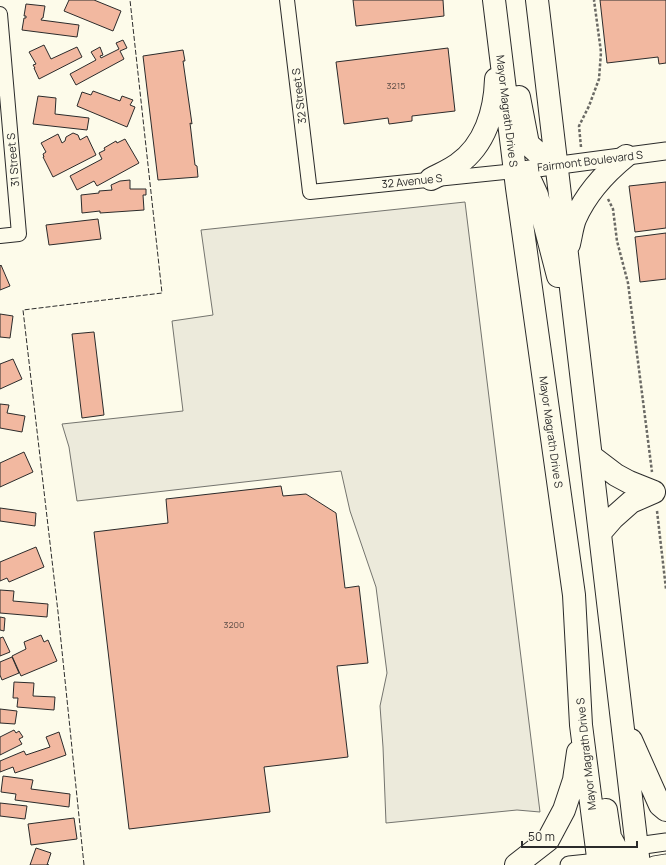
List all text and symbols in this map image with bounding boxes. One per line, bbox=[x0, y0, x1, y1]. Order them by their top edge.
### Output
street label: Mayor Magrath Drive S bbox=[493, 54, 522, 168]
street label: 32 Street S bbox=[288, 67, 309, 125]
house number: 3215 bbox=[387, 79, 405, 92]
street label: 31 Street S bbox=[3, 132, 22, 188]
street label: Fairmont Boulevard S bbox=[536, 147, 644, 174]
street label: 32 Avenue S bbox=[381, 170, 443, 191]
street label: Mayor Magrath Drive S bbox=[536, 375, 567, 489]
house number: 3200 bbox=[223, 618, 245, 631]
street label: Mayor Magrath Drive S bbox=[572, 697, 599, 811]
scale bar bbox=[522, 823, 637, 849]
text: 50 m bbox=[528, 828, 555, 845]

